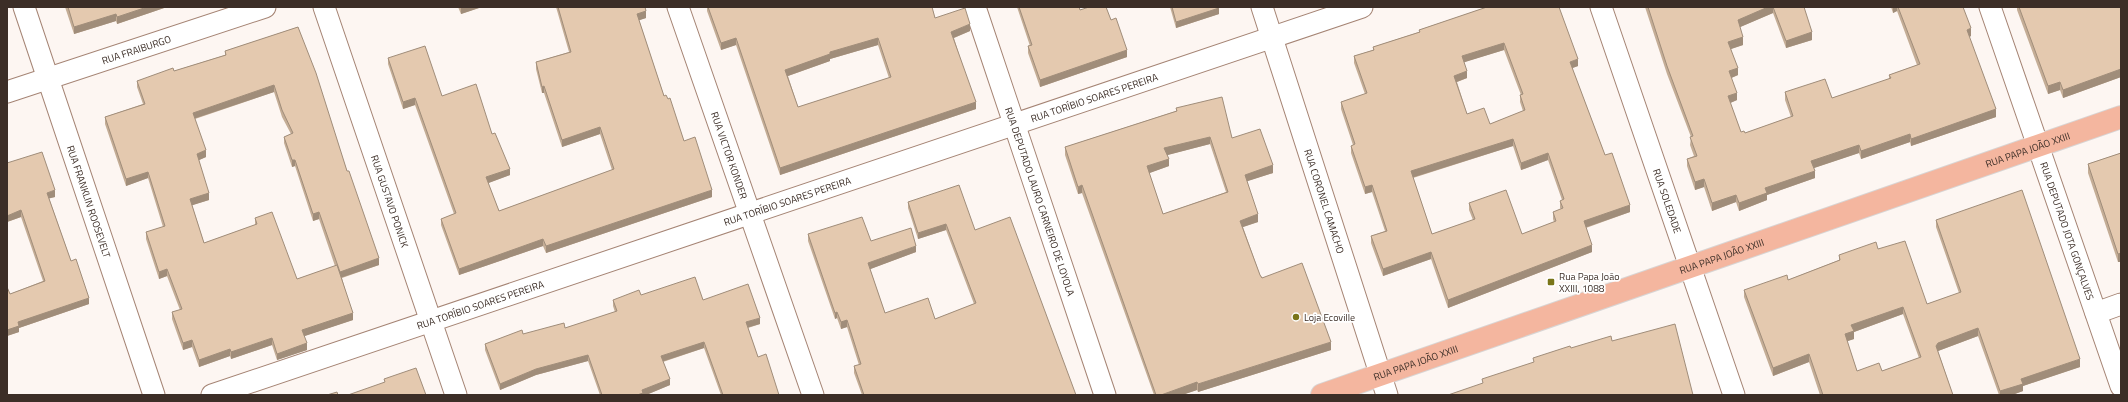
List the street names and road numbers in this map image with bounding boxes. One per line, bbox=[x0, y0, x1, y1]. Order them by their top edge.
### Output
street label: RUA FRAIBURGO bbox=[100, 31, 173, 68]
street label: RUA TORÍBIO SOARES PEREIRA bbox=[1029, 69, 1160, 126]
street label: RUA DEPUTADO LAURO CARNEIRO DE LOYOLA bbox=[1002, 105, 1079, 298]
street label: RUA VICTOR KONDER bbox=[707, 110, 752, 201]
street label: RUA PAPA JOÃO XXIII bbox=[1983, 128, 2072, 171]
street label: RUA FRANKLIN ROOSEVELT bbox=[63, 143, 115, 260]
street label: RUA CORONEL CAMACHO bbox=[1301, 147, 1349, 256]
street label: RUA GUSTAVO PONICK bbox=[367, 153, 413, 250]
street label: RUA DEPUTADO JOTA GONÇALVES bbox=[2037, 160, 2098, 302]
street label: RUA SOLEDADE bbox=[1649, 167, 1686, 236]
street label: RUA TORÍBIO SOARES PEREIRA bbox=[722, 173, 853, 229]
street label: RUA PAPA JOÃO XXIII bbox=[1677, 234, 1766, 278]
street label: RUA TORÍBIO SOARES PEREIRA bbox=[415, 276, 546, 333]
street label: RUA PAPA JOÃO XXIII bbox=[1371, 341, 1460, 384]

